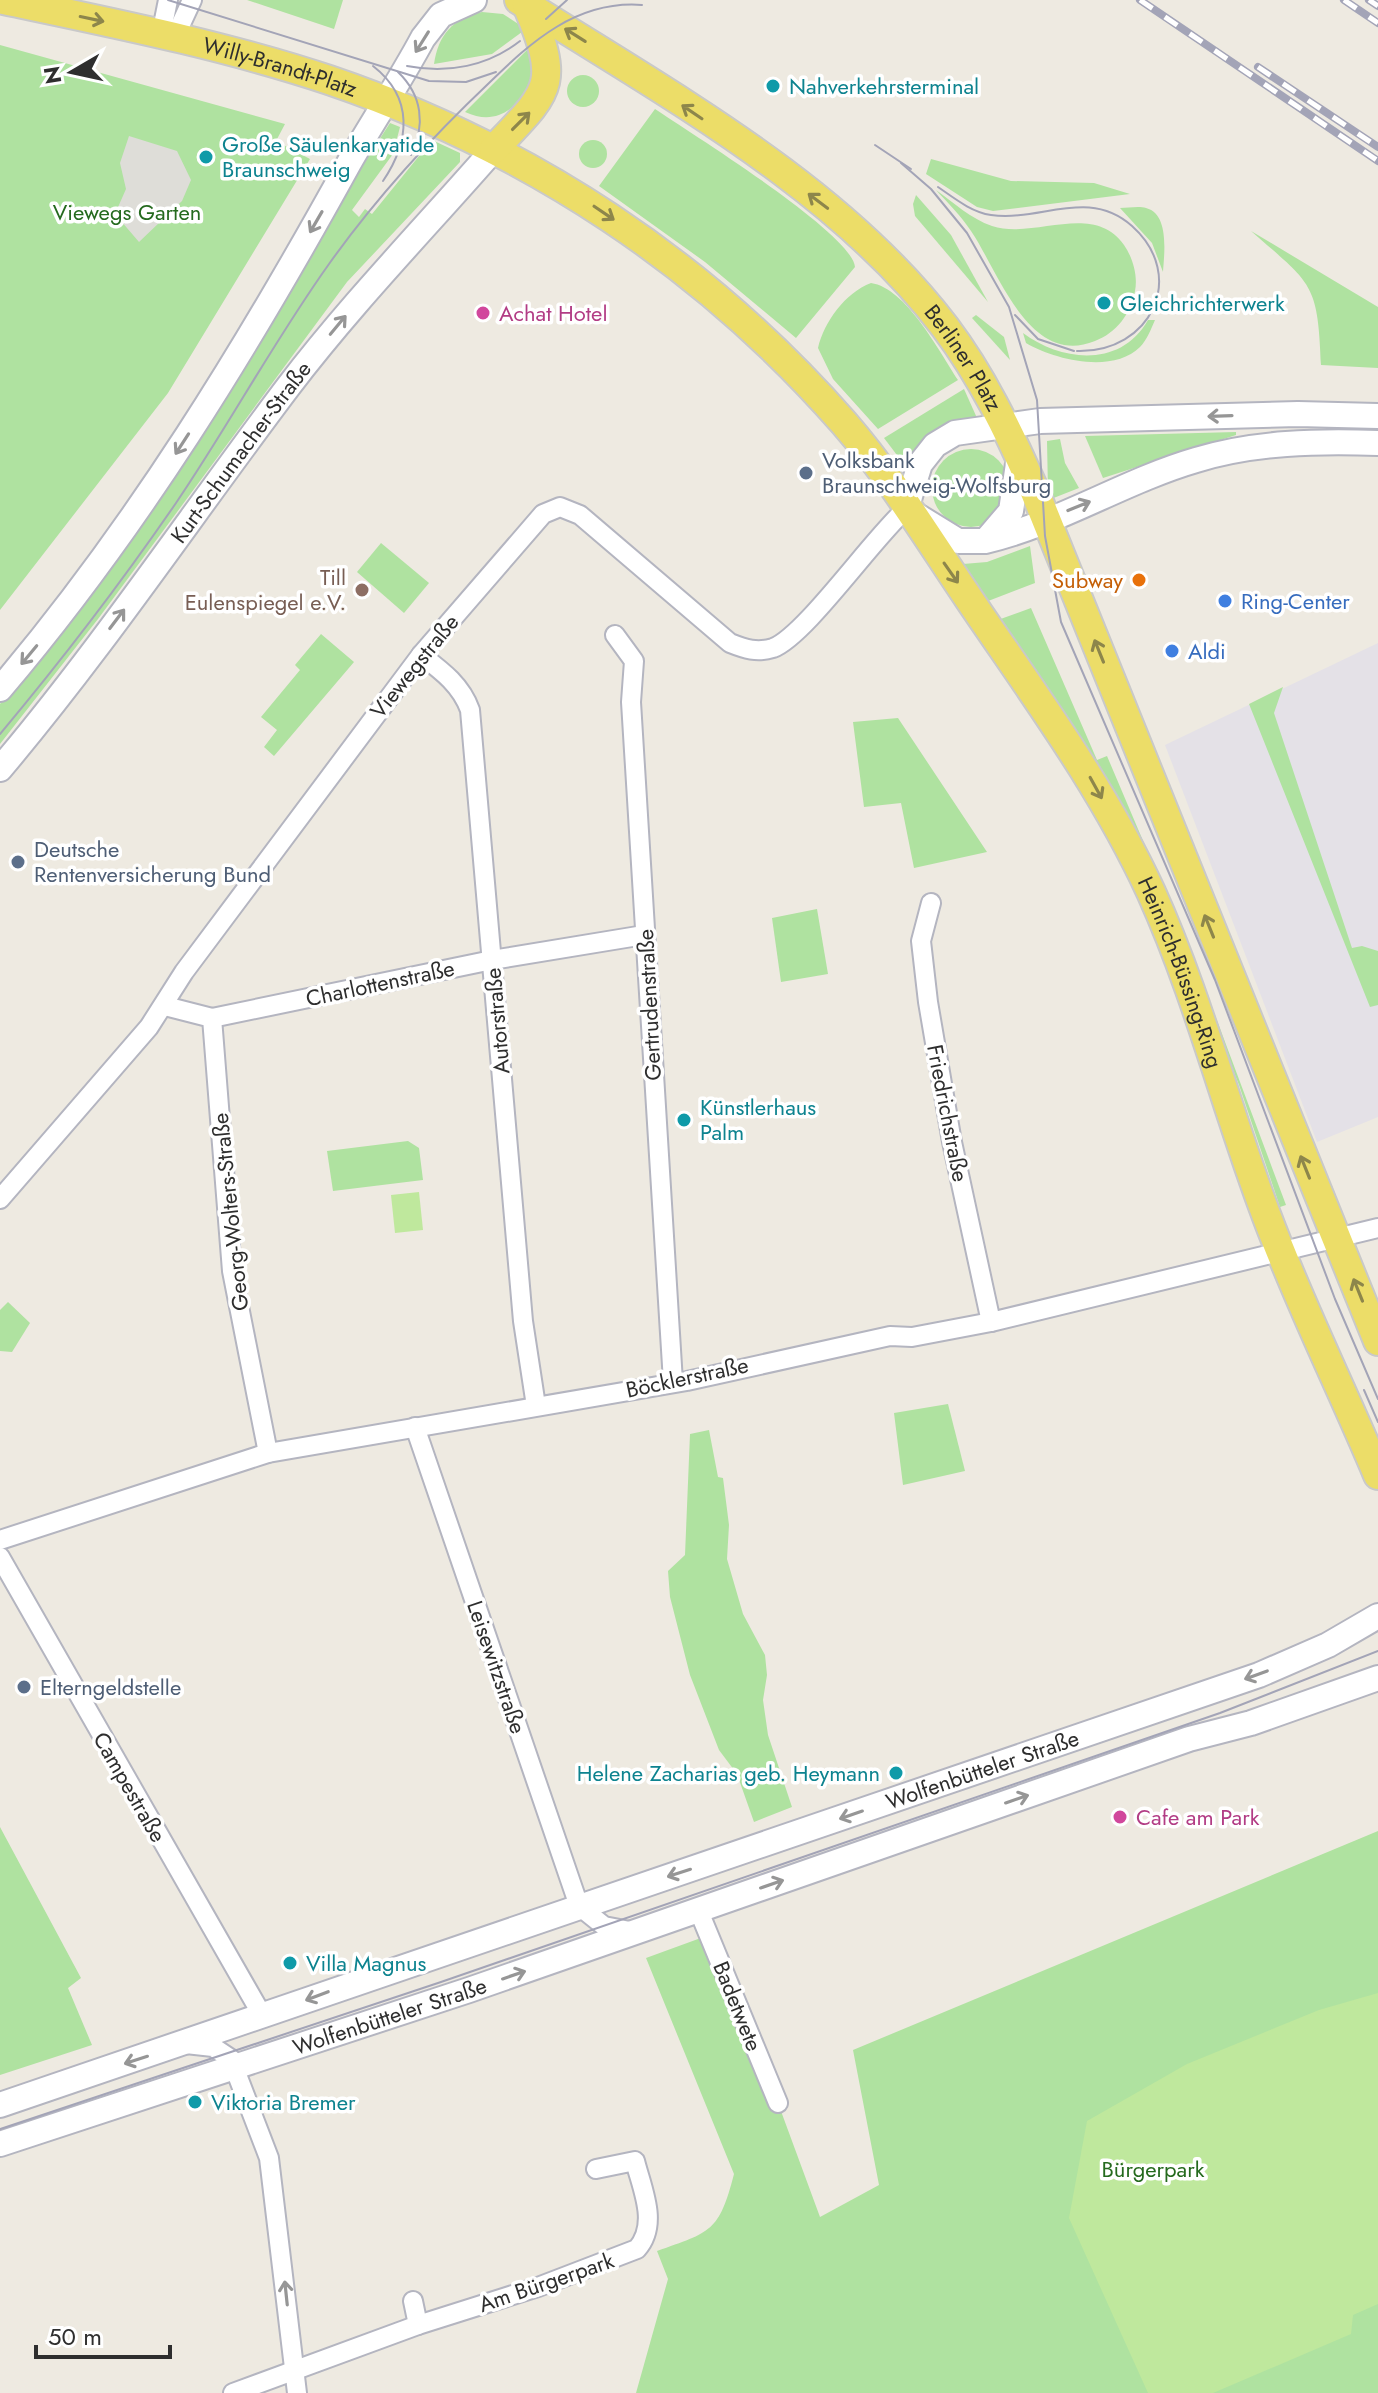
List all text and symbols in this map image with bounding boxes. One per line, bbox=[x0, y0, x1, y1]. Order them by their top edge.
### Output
one-way arrow bbox=[79, 12, 105, 27]
one-way arrow bbox=[564, 27, 587, 43]
street label: Willy-Brandt-Platz bbox=[200, 29, 362, 105]
one-way arrow bbox=[413, 30, 429, 53]
north arrow bbox=[32, 32, 112, 112]
text: N bbox=[35, 64, 69, 86]
place label: Nahverkehrsterminal bbox=[789, 70, 979, 102]
marker: Nahverkehrsterminal bbox=[764, 77, 782, 95]
one-way arrow bbox=[681, 103, 703, 120]
one-way arrow bbox=[511, 112, 530, 131]
place label: Große Säulenkaryatide Braunschweig bbox=[222, 128, 434, 185]
marker: Große Säulenkaryatide Braunschweig bbox=[197, 148, 215, 166]
one-way arrow bbox=[808, 192, 829, 209]
park label: Viewegs Garten bbox=[53, 196, 201, 228]
one-way arrow bbox=[592, 205, 615, 221]
one-way arrow bbox=[308, 210, 324, 233]
place label: Gleichrichterwerk bbox=[1120, 287, 1285, 319]
marker: Gleichrichterwerk bbox=[1095, 294, 1113, 312]
place label: Achat Hotel bbox=[499, 297, 607, 329]
street label: Berliner Platz bbox=[917, 297, 1010, 417]
marker: Achat Hotel bbox=[474, 304, 492, 322]
one-way arrow bbox=[329, 315, 347, 335]
street label: Kurt-Schumacher-Straße bbox=[163, 354, 318, 550]
one-way arrow bbox=[1207, 408, 1234, 424]
one-way arrow bbox=[173, 433, 190, 455]
place label: Volksbank Braunschweig-Wolfsburg bbox=[822, 444, 1051, 501]
marker: Volksbank Braunschweig-Wolfsburg bbox=[797, 464, 815, 482]
one-way arrow bbox=[1066, 498, 1090, 512]
place label: Till Eulenspiegel e.V. bbox=[185, 561, 346, 618]
one-way arrow bbox=[943, 561, 959, 583]
place label: Subway bbox=[1052, 564, 1123, 596]
marker: Subway bbox=[1130, 571, 1148, 589]
marker: Till Eulenspiegel e.V. bbox=[353, 581, 371, 599]
place label: Ring-Center bbox=[1241, 585, 1350, 617]
marker: Ring-Center bbox=[1216, 592, 1234, 610]
street label: Viewegstraße bbox=[362, 607, 466, 725]
one-way arrow bbox=[108, 609, 125, 630]
place label: Aldi bbox=[1188, 635, 1226, 667]
one-way arrow bbox=[1091, 639, 1105, 664]
marker: Aldi bbox=[1163, 642, 1181, 660]
one-way arrow bbox=[20, 644, 38, 664]
one-way arrow bbox=[1089, 776, 1104, 800]
place label: Deutsche Rentenversicherung Bund bbox=[34, 833, 271, 890]
marker: Deutsche Rentenversicherung Bund bbox=[9, 853, 27, 871]
street label: Heinrich-Büssing-Ring bbox=[1130, 871, 1231, 1072]
one-way arrow bbox=[1201, 914, 1215, 939]
street label: Gertrudenstraße bbox=[629, 928, 669, 1082]
street label: Charlottenstraße bbox=[303, 952, 457, 1014]
street label: Autorstraße bbox=[476, 967, 518, 1075]
street label: Friedrichstraße bbox=[919, 1042, 977, 1184]
place label: Künstlerhaus Palm bbox=[700, 1091, 816, 1148]
marker: Künstlerhaus Palm bbox=[675, 1111, 693, 1129]
street label: Georg-Wolters-Straße bbox=[204, 1112, 256, 1312]
one-way arrow bbox=[1297, 1155, 1312, 1180]
one-way arrow bbox=[1350, 1278, 1364, 1303]
street label: Böcklerstraße bbox=[623, 1348, 751, 1406]
street label: Leisewitzstraße bbox=[459, 1596, 535, 1738]
one-way arrow bbox=[1244, 1669, 1269, 1684]
place label: Elterngeldstelle bbox=[40, 1671, 181, 1703]
marker: Elterngeldstelle bbox=[15, 1678, 33, 1696]
street label: Wolfenbütteler Straße bbox=[881, 1722, 1083, 1817]
street label: Campestraße bbox=[85, 1726, 175, 1848]
place label: Helene Zacharias geb. Heymann bbox=[577, 1757, 880, 1789]
marker: Helene Zacharias geb. Heymann bbox=[887, 1764, 905, 1782]
one-way arrow bbox=[1005, 1790, 1030, 1805]
place label: Cafe am Park bbox=[1136, 1801, 1260, 1833]
one-way arrow bbox=[839, 1808, 864, 1823]
marker: Cafe am Park bbox=[1111, 1808, 1129, 1826]
one-way arrow bbox=[667, 1866, 692, 1881]
one-way arrow bbox=[759, 1875, 784, 1890]
place label: Villa Magnus bbox=[306, 1947, 427, 1979]
marker: Villa Magnus bbox=[281, 1954, 299, 1972]
street label: Badetwete bbox=[705, 1956, 771, 2056]
one-way arrow bbox=[502, 1966, 527, 1981]
street label: Wolfenbütteler Straße bbox=[289, 1969, 491, 2063]
one-way arrow bbox=[305, 1990, 330, 2004]
one-way arrow bbox=[124, 2054, 149, 2068]
place label: Viktoria Bremer bbox=[211, 2086, 356, 2118]
marker: Viktoria Bremer bbox=[186, 2093, 204, 2111]
park label: Bürgerpark bbox=[1102, 2153, 1205, 2185]
street label: Am Bürgerpark bbox=[474, 2244, 618, 2320]
one-way arrow bbox=[278, 2281, 293, 2307]
scale bar bbox=[36, 2309, 170, 2359]
text: 50 m bbox=[48, 2319, 102, 2354]

